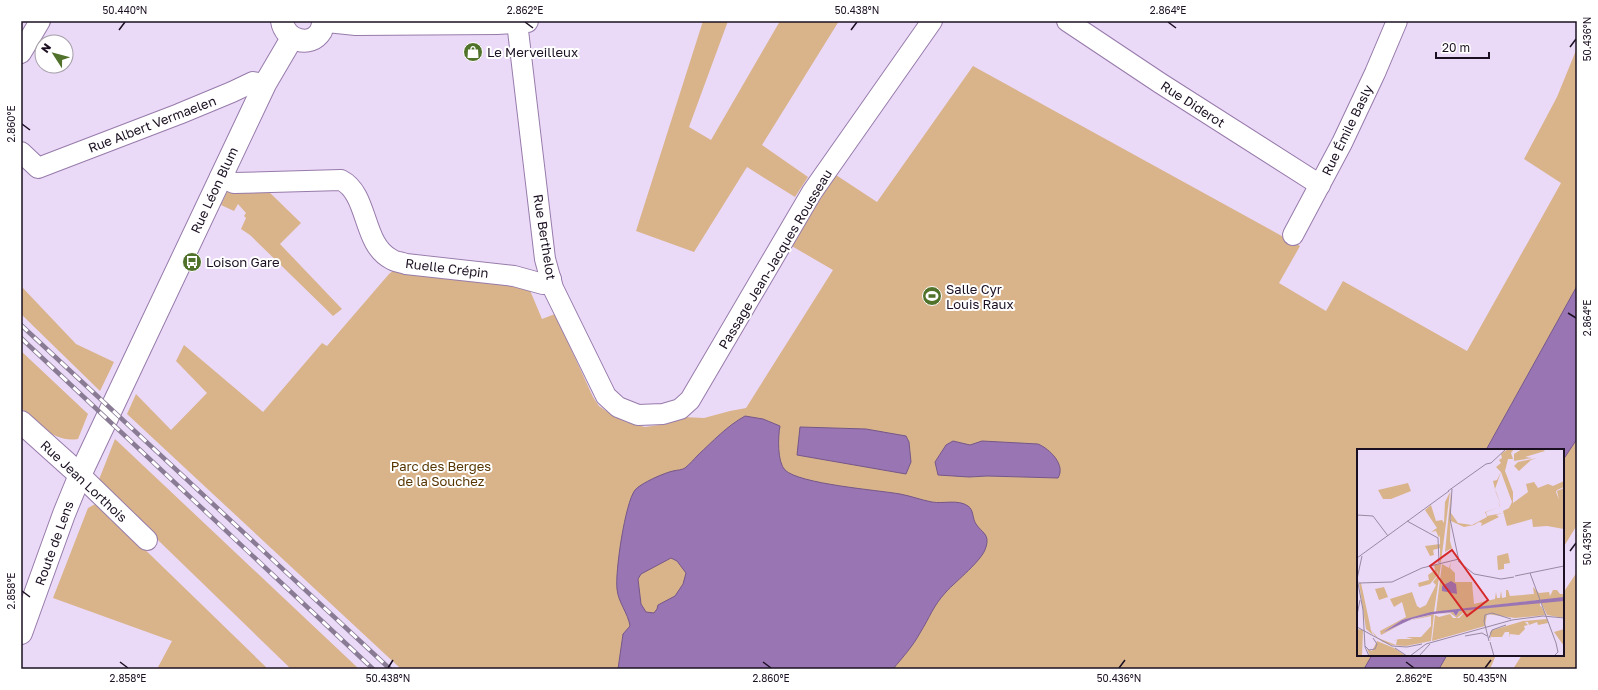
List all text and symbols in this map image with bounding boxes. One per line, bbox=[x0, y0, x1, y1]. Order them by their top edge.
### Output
text: 50.440°N bbox=[103, 4, 147, 16]
text: 2.862°E bbox=[507, 4, 543, 16]
text: 50.438°N bbox=[835, 4, 879, 16]
text: 2.864°E bbox=[1150, 4, 1186, 16]
text: 50.436°N bbox=[1581, 17, 1593, 61]
north arrow bbox=[34, 34, 74, 74]
scale bar bbox=[1436, 34, 1489, 60]
text: 20 m bbox=[1442, 40, 1470, 55]
text: N bbox=[38, 41, 53, 55]
shop icon: Le Merveilleux bbox=[462, 41, 484, 63]
place label: Le Merveilleux bbox=[487, 44, 578, 60]
street label: Rue Diderot bbox=[1158, 77, 1228, 131]
street label: Rue Émile Basly bbox=[1318, 81, 1376, 178]
street label: Rue Albert Vermaelen bbox=[86, 92, 218, 156]
text: 2.860°E bbox=[5, 105, 17, 143]
street label: Rue Léon Blum bbox=[187, 144, 241, 236]
street label: Passage Jean-Jacques Rousseau bbox=[715, 166, 835, 352]
street label: Rue Berthelot bbox=[530, 193, 560, 281]
bus stop icon: Loison Gare bbox=[181, 251, 203, 273]
place label: Loison Gare bbox=[206, 254, 280, 270]
street label: Ruelle Crépin bbox=[404, 255, 490, 281]
place label: Salle Cyr Louis Raux bbox=[946, 281, 1014, 312]
sports icon: Salle Cyr Louis Raux bbox=[921, 285, 943, 307]
text: 2.864°E bbox=[1581, 300, 1593, 336]
street label: Rue Jean Lorthois bbox=[37, 437, 131, 525]
inset map bbox=[1357, 449, 1564, 656]
park label: Parc des Berges de la Souchez bbox=[391, 458, 491, 489]
street label: Route de Lens bbox=[31, 498, 77, 587]
text: 50.435°N bbox=[1581, 521, 1593, 565]
text: 2.858°E bbox=[5, 573, 17, 609]
text: 2.858°E bbox=[110, 672, 146, 684]
text: 50.438°N bbox=[366, 672, 410, 684]
text: 2.860°E bbox=[752, 672, 790, 684]
text: 50.436°N bbox=[1097, 672, 1141, 684]
text: 2.862°E bbox=[1396, 672, 1432, 684]
text: 50.435°N bbox=[1463, 672, 1507, 684]

